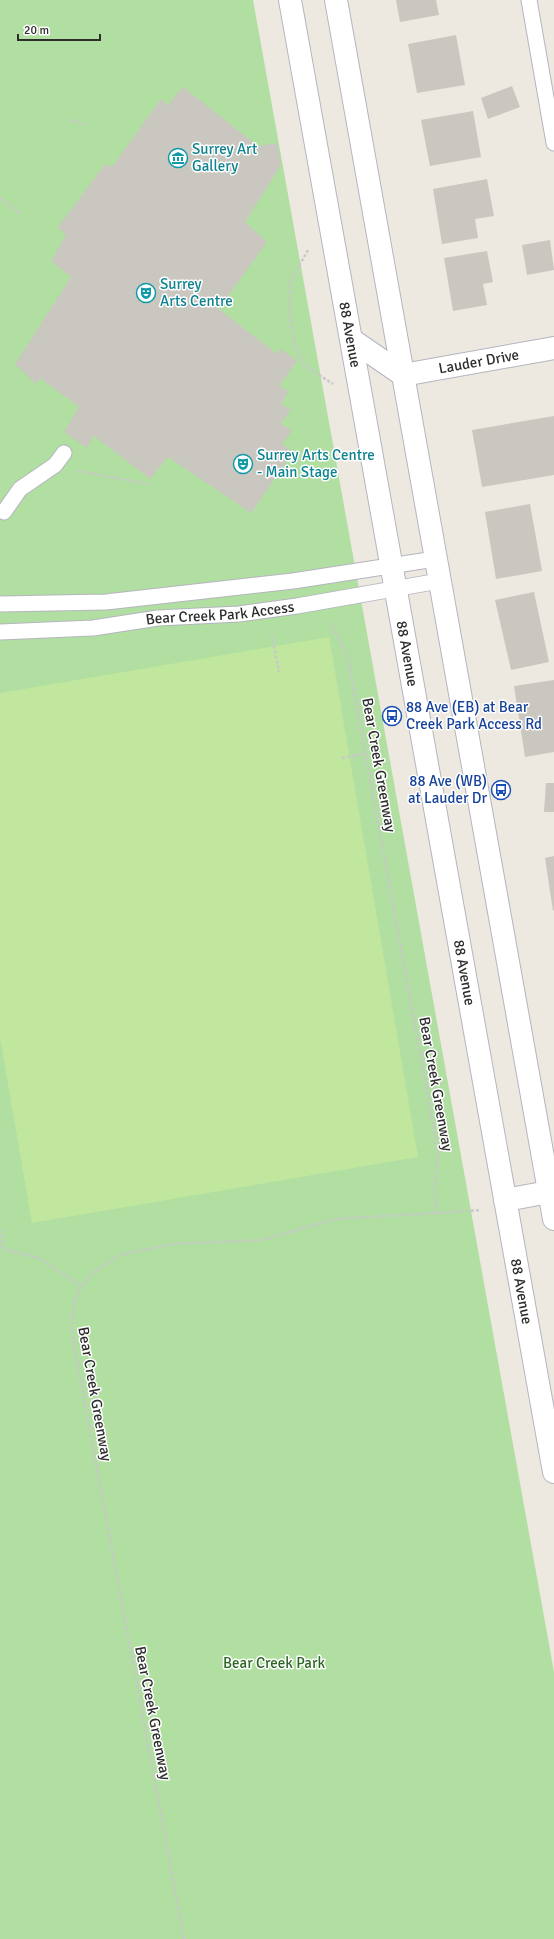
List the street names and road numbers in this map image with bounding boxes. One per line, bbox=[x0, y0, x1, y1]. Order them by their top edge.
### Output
street label: 88 Avenue bbox=[335, 300, 365, 369]
street label: Lauder Drive bbox=[437, 345, 520, 377]
street label: Bear Creek Park Access bbox=[144, 597, 296, 629]
street label: 88 Avenue bbox=[392, 619, 422, 688]
street label: Bear Creek Greenway bbox=[358, 696, 400, 834]
street label: 88 Avenue bbox=[450, 938, 479, 1007]
street label: Bear Creek Greenway bbox=[415, 1015, 457, 1153]
street label: 88 Avenue bbox=[507, 1257, 536, 1326]
street label: Bear Creek Greenway bbox=[74, 1325, 116, 1463]
street label: Bear Creek Greenway bbox=[131, 1644, 175, 1782]

